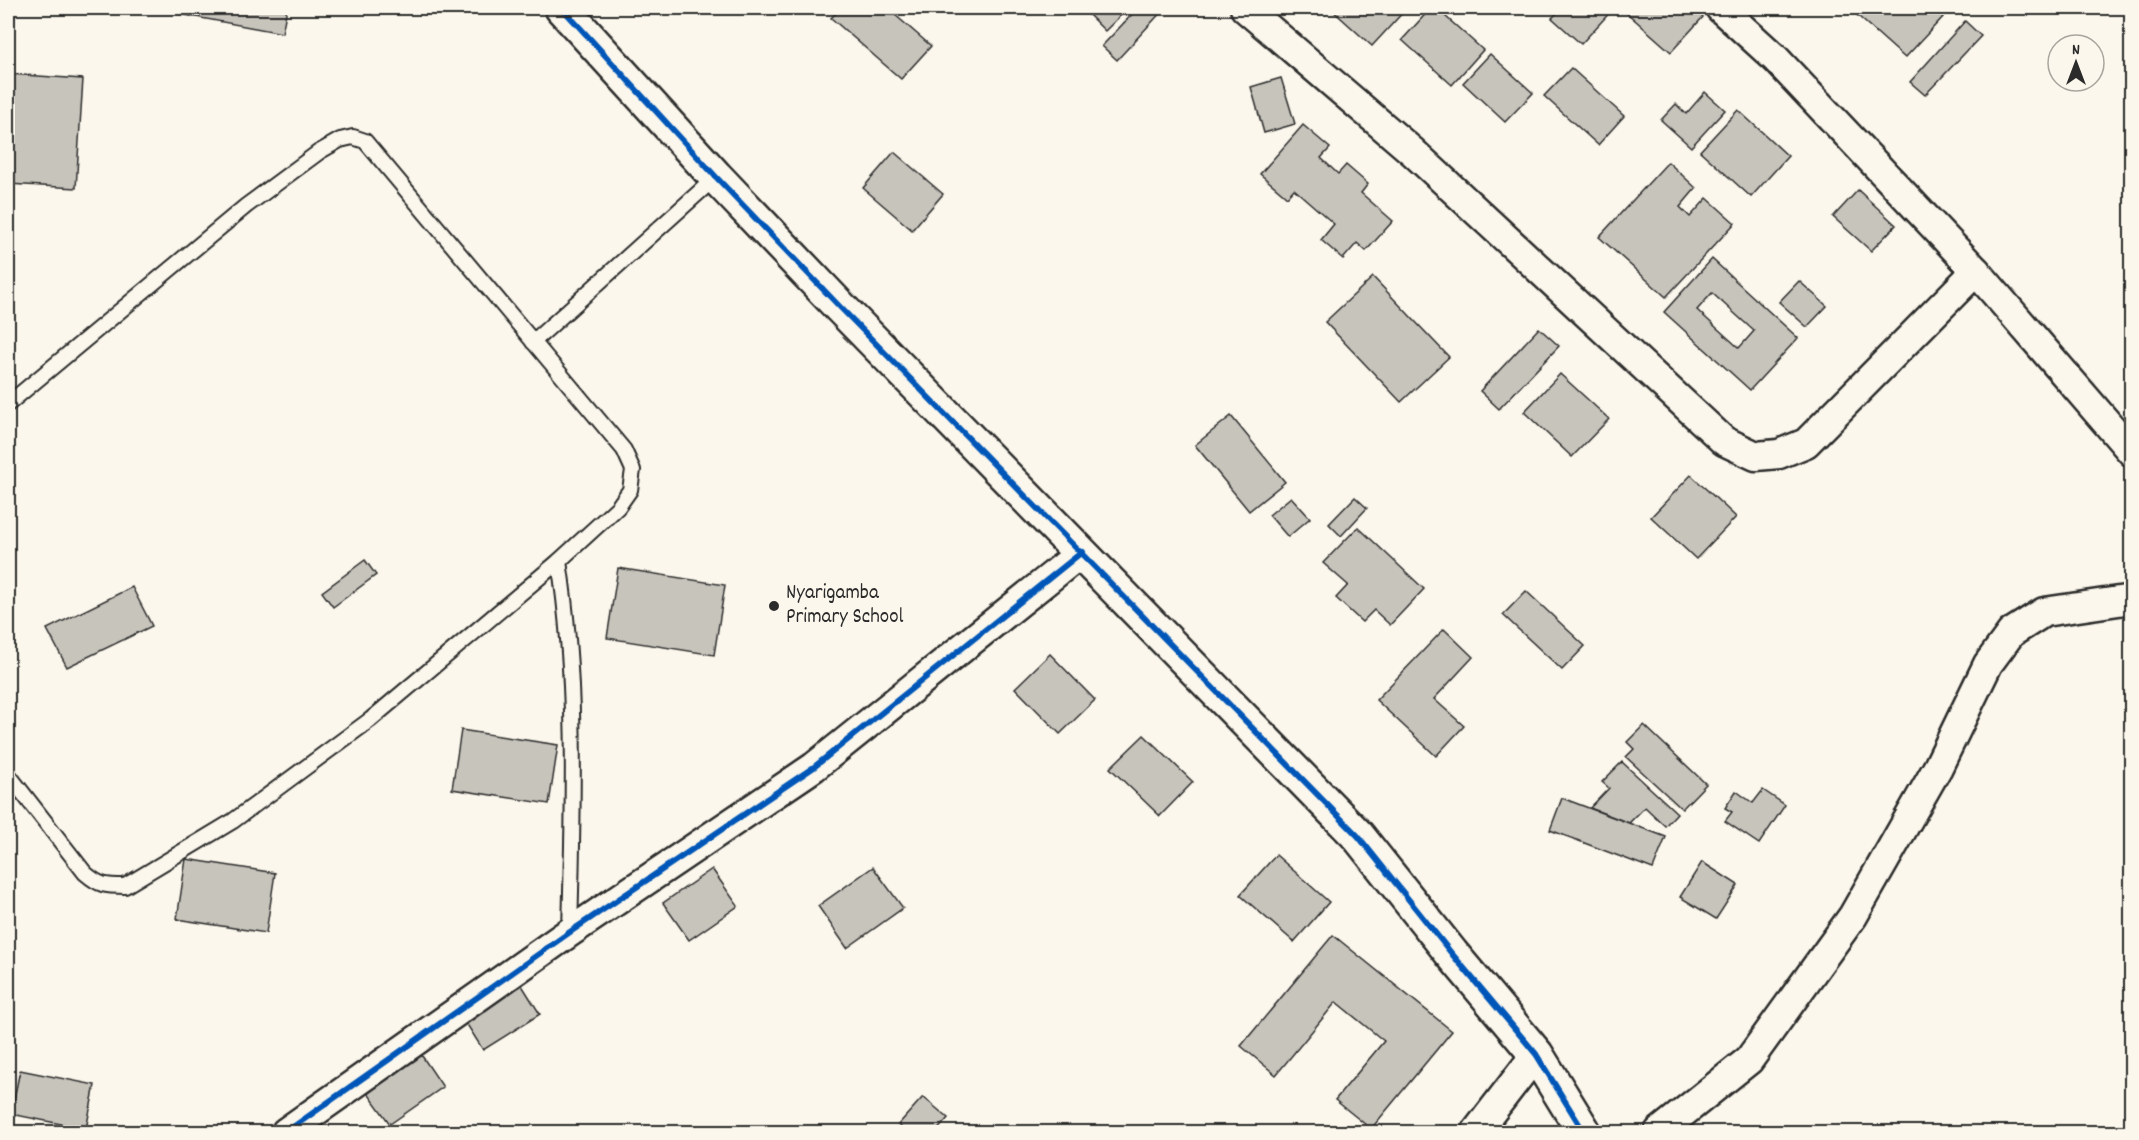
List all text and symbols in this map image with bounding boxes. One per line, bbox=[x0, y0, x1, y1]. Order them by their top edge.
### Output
north arrow bbox=[2046, 33, 2106, 93]
text: N bbox=[2072, 39, 2080, 62]
place label: Nyarigamba Primary School bbox=[786, 579, 904, 633]
marker: Nyarigamba Primary School bbox=[767, 599, 781, 613]

